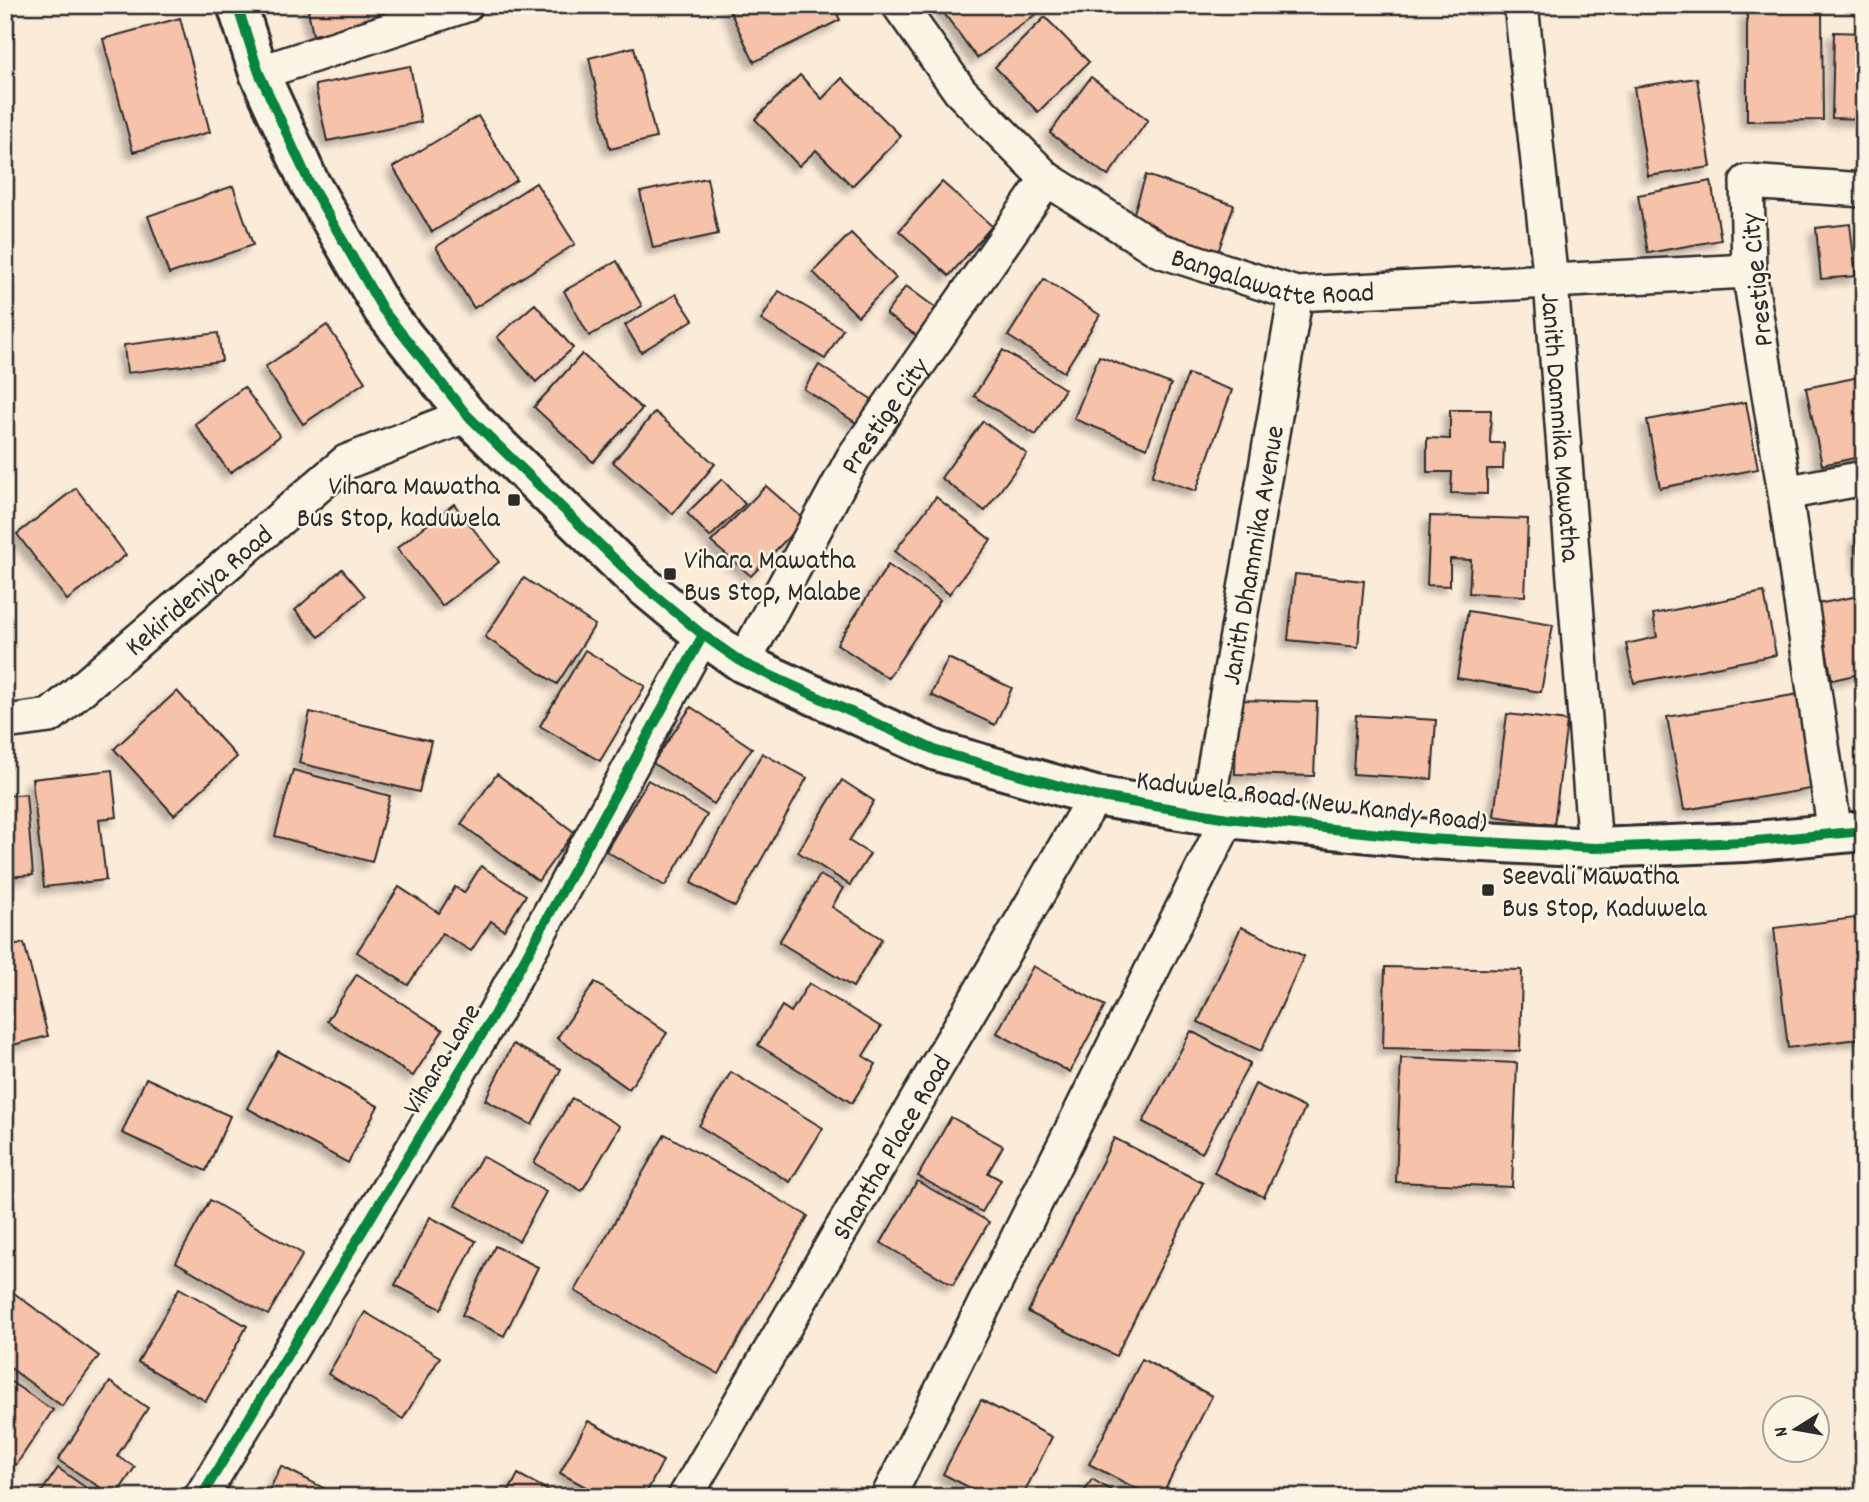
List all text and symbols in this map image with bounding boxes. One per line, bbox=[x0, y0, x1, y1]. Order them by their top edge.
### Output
street label: Prestige City bbox=[1733, 210, 1787, 348]
street label: Bangalawatte Road bbox=[1165, 240, 1375, 319]
street label: Janith Dammika Mawatha bbox=[1527, 291, 1588, 564]
street label: Prestige City bbox=[833, 351, 942, 483]
street label: Janith Dhammika Avenue bbox=[1214, 423, 1298, 689]
place label: Vihara Mawatha Bus Stop, kaduwela bbox=[297, 469, 501, 541]
marker: Vihara Mawatha Bus Stop, kaduwela bbox=[506, 492, 522, 508]
street label: Kekirideniya Road bbox=[118, 518, 284, 668]
place label: Vihara Mawatha Bus Stop, Malabe bbox=[684, 543, 861, 615]
marker: Vihara Mawatha Bus Stop, Malabe bbox=[662, 566, 678, 582]
street label: Kaduwela Road (New Kandy Road) bbox=[1134, 763, 1489, 845]
place label: Seevali Mawatha Bus Stop, Kaduwela bbox=[1502, 859, 1708, 931]
marker: Seevali Mawatha Bus Stop, Kaduwela bbox=[1480, 882, 1496, 898]
street label: Vihara Lane bbox=[395, 997, 493, 1124]
street label: Shantha Place Road bbox=[824, 1049, 964, 1249]
north arrow bbox=[1760, 1394, 1830, 1464]
text: N bbox=[1769, 1424, 1797, 1439]

